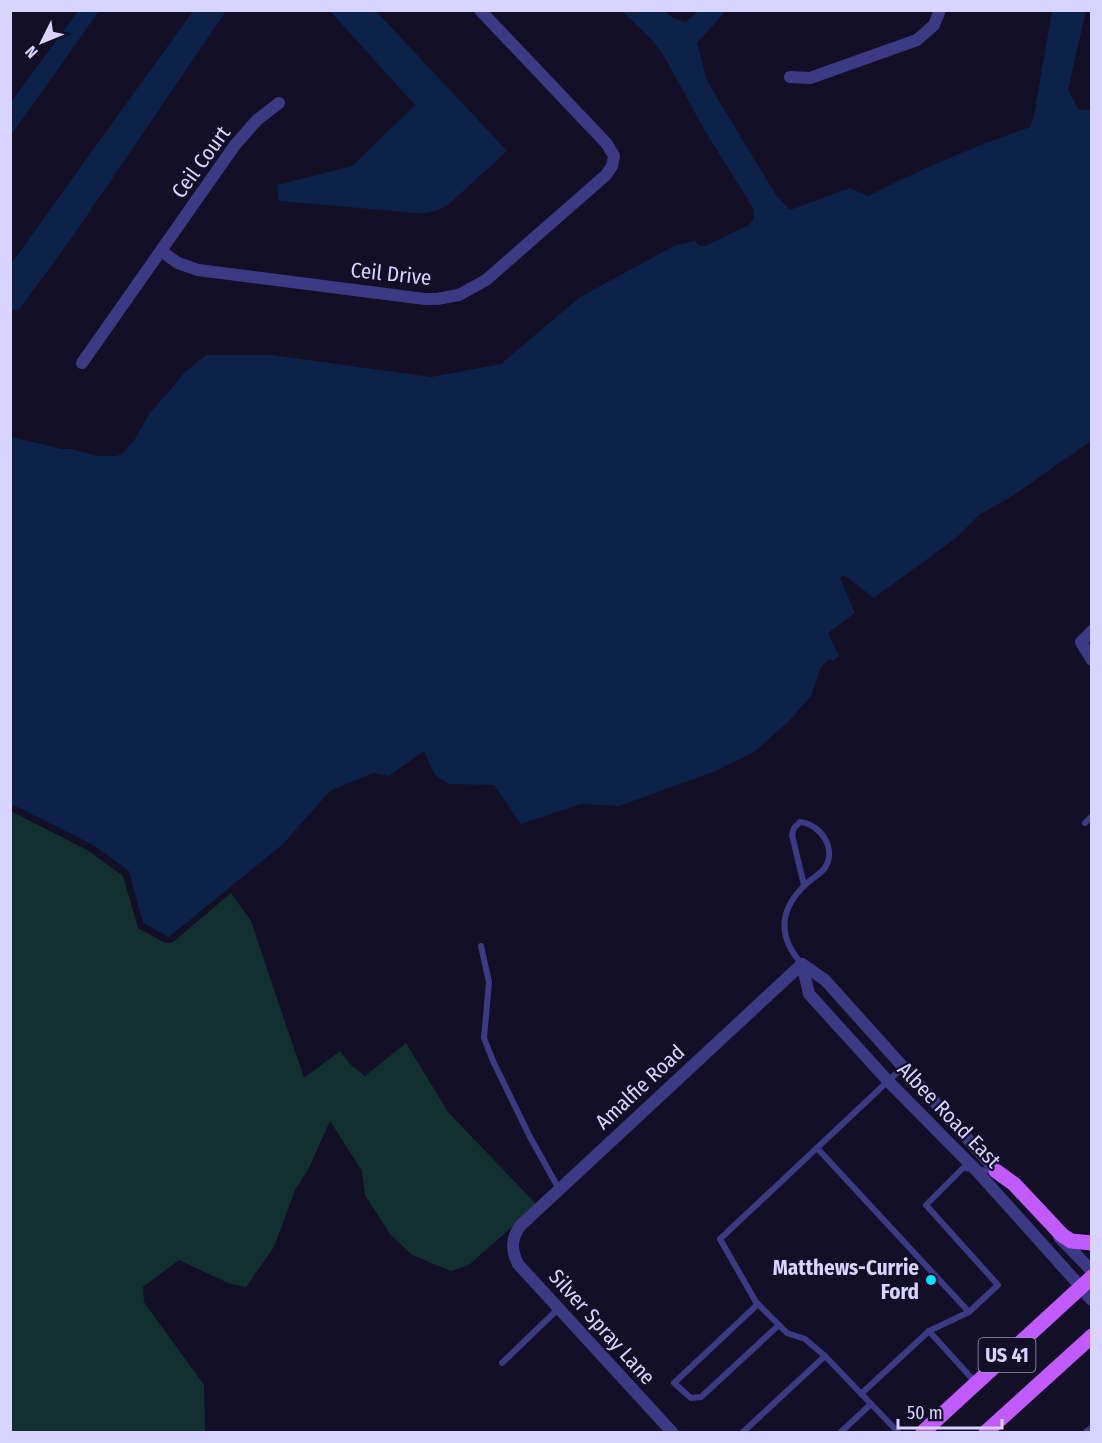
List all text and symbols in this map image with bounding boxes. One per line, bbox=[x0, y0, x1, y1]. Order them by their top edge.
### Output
north arrow bbox=[12, 12, 72, 72]
text: N bbox=[21, 42, 42, 62]
street label: Ceil Court bbox=[166, 121, 236, 203]
street label: Ceil Drive bbox=[349, 257, 433, 291]
street label: Amalfie Road bbox=[590, 1039, 690, 1135]
street label: Albee Road East bbox=[892, 1057, 1006, 1174]
place label: Matthews-Currie Ford bbox=[773, 1255, 919, 1305]
street label: Silver Spray Lane bbox=[543, 1264, 661, 1390]
marker: Matthews-Currie Ford bbox=[924, 1273, 938, 1287]
road number: US 41 bbox=[978, 1338, 1036, 1372]
scale bar bbox=[898, 1392, 1002, 1430]
text: 50 m bbox=[907, 1402, 943, 1424]

